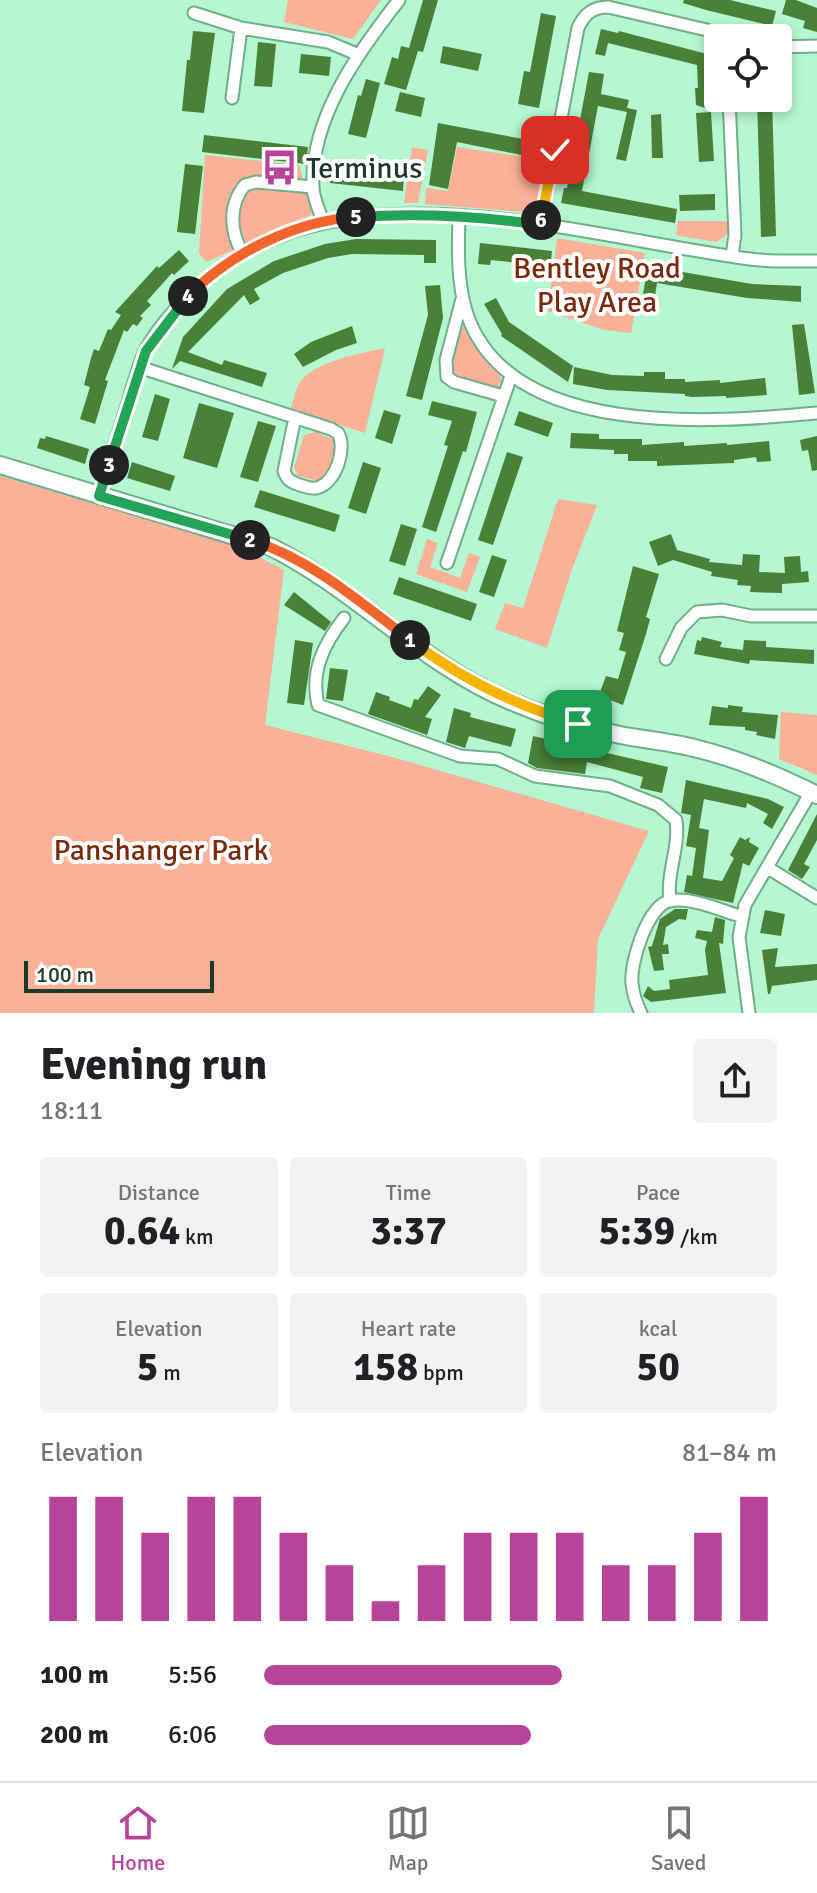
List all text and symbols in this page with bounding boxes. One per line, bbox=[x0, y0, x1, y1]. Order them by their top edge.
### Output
map controls bbox=[704, 24, 792, 112]
button: locate bbox=[704, 24, 792, 112]
pin bbox=[521, 116, 589, 184]
icon: check bbox=[533, 128, 577, 172]
bus stop icon: Terminus bbox=[261, 149, 299, 187]
place label: Terminus bbox=[306, 150, 422, 187]
pin: 5 bbox=[336, 197, 376, 237]
pin: 6 bbox=[521, 200, 561, 240]
text: 5 bbox=[350, 203, 362, 230]
text: 6 bbox=[535, 206, 547, 233]
park label: Bentley Road Play Area bbox=[513, 250, 681, 321]
pin: 4 bbox=[168, 276, 208, 316]
text: 4 bbox=[182, 282, 194, 309]
pin: 3 bbox=[89, 445, 129, 485]
text: 3 bbox=[103, 451, 115, 478]
pin: 2 bbox=[230, 520, 270, 560]
text: 2 bbox=[244, 526, 256, 553]
pin: 1 bbox=[390, 620, 430, 660]
text: 1 bbox=[404, 626, 416, 653]
pin bbox=[544, 690, 612, 758]
icon: arrive bbox=[556, 702, 600, 746]
park label: Panshanger Park bbox=[53, 832, 269, 869]
scale bar bbox=[24, 957, 214, 993]
text: 100 m bbox=[36, 961, 94, 988]
text: Evening run bbox=[40, 1038, 267, 1092]
button: share bbox=[693, 1039, 777, 1123]
text: 18:11 bbox=[40, 1095, 103, 1127]
text: Distance bbox=[118, 1179, 200, 1206]
text: Time bbox=[386, 1179, 431, 1206]
text: Pace bbox=[636, 1179, 680, 1206]
text: 0.64 bbox=[104, 1206, 180, 1256]
text: 3:37 bbox=[370, 1206, 447, 1256]
text: 5:39 bbox=[599, 1206, 675, 1256]
text: km bbox=[180, 1223, 214, 1250]
text: /km bbox=[675, 1223, 718, 1250]
text: Elevation bbox=[115, 1315, 203, 1342]
text: Heart rate bbox=[361, 1315, 456, 1342]
text: kcal bbox=[639, 1315, 677, 1342]
text: 5 bbox=[137, 1342, 158, 1392]
text: 158 bbox=[353, 1342, 418, 1392]
text: 50 bbox=[637, 1342, 680, 1392]
text: m bbox=[158, 1359, 181, 1386]
text: bpm bbox=[418, 1359, 464, 1386]
text: Elevation bbox=[40, 1437, 144, 1469]
text: 81–84 m bbox=[682, 1437, 777, 1469]
text: 100 m bbox=[40, 1659, 109, 1691]
text: 5:56 bbox=[168, 1659, 217, 1691]
text: 200 m bbox=[40, 1719, 109, 1751]
text: 6:06 bbox=[168, 1719, 217, 1751]
tab: Home bbox=[110, 1801, 165, 1876]
tab: Map bbox=[386, 1801, 430, 1876]
tab: Saved bbox=[651, 1801, 707, 1876]

